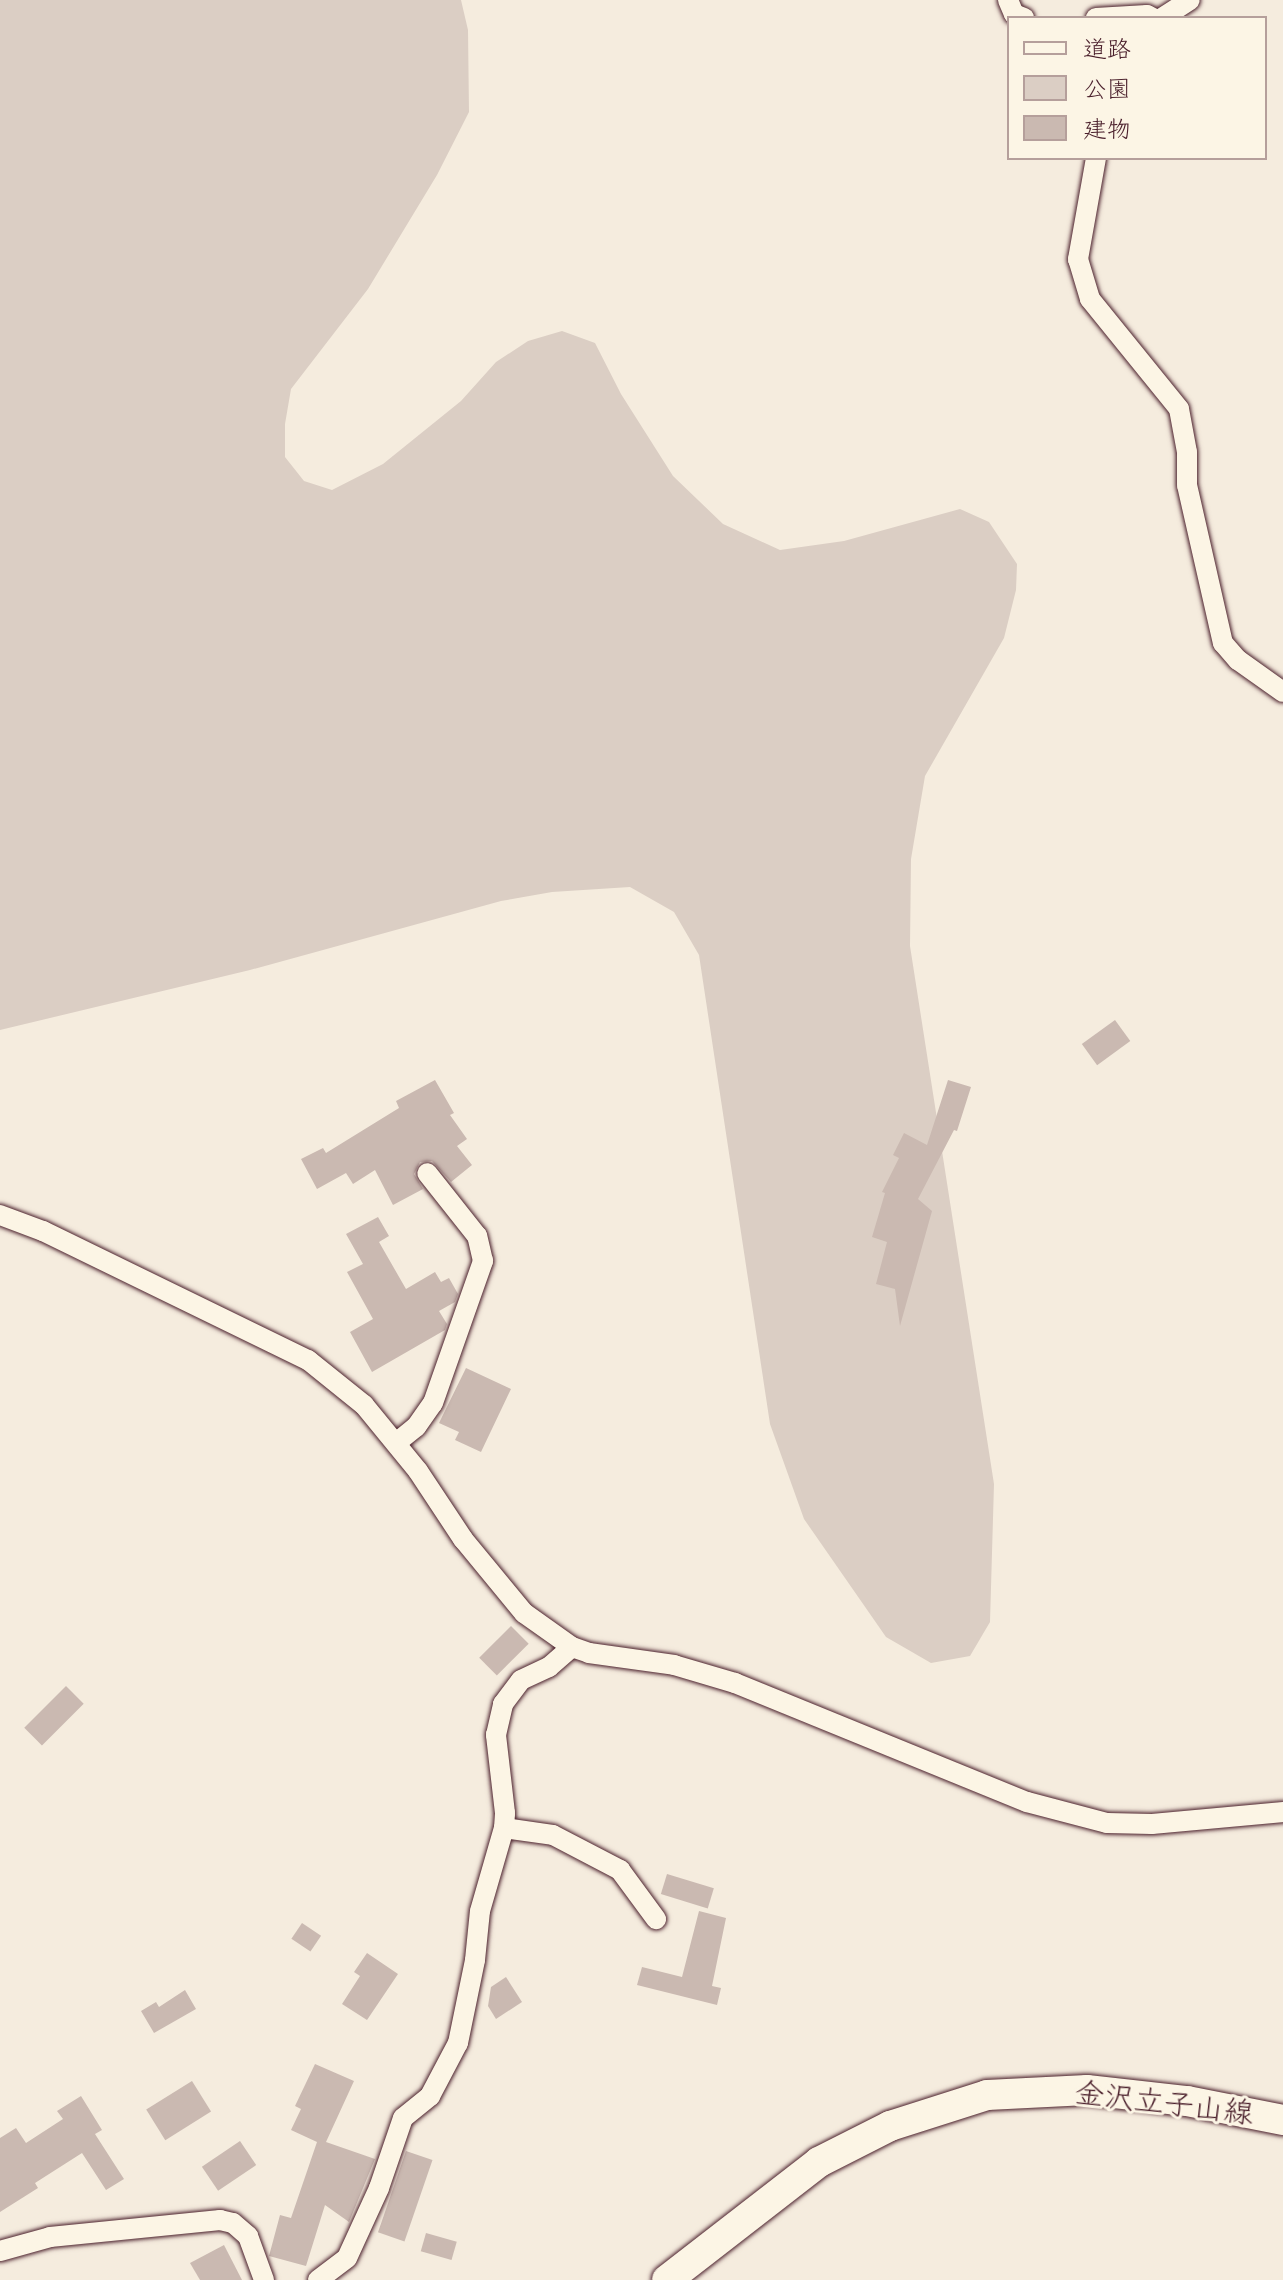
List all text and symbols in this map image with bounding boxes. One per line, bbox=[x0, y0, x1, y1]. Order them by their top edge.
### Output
legend bbox=[1007, 16, 1267, 160]
text: 道路 bbox=[1083, 33, 1131, 67]
text: 公園 bbox=[1083, 73, 1131, 107]
text: 建物 bbox=[1083, 113, 1131, 147]
street label: 金沢立子山線 bbox=[1072, 2075, 1256, 2133]

